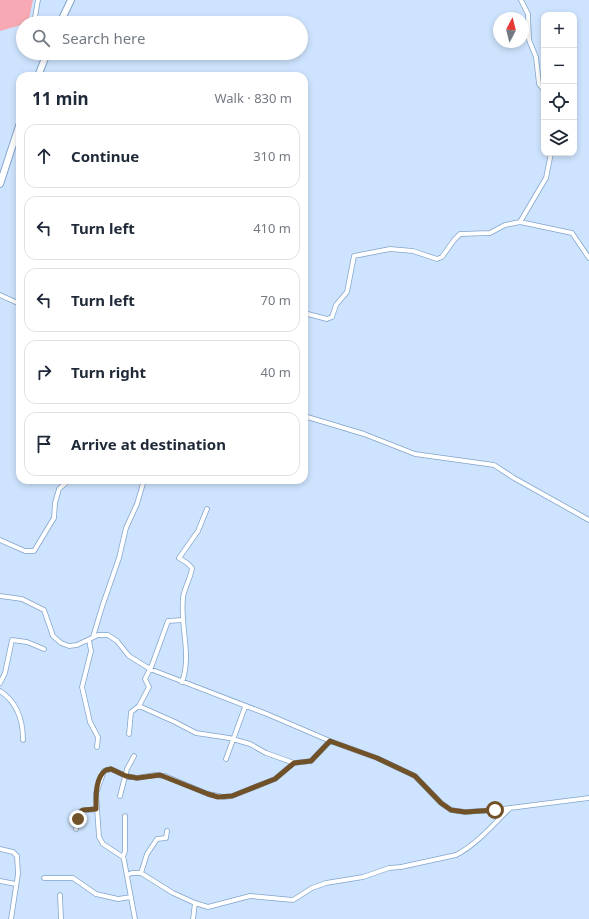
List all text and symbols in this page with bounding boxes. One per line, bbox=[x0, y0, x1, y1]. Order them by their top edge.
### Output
north arrow bbox=[493, 12, 529, 48]
map controls bbox=[541, 12, 577, 156]
button: + bbox=[541, 12, 577, 48]
search box bbox=[16, 16, 308, 60]
icon: search bbox=[30, 27, 52, 49]
text: Search here bbox=[62, 28, 145, 48]
button: − bbox=[541, 48, 577, 84]
button: locate bbox=[541, 84, 577, 120]
text: 11 min bbox=[32, 87, 89, 110]
text: Walk · 830 m bbox=[214, 89, 292, 107]
button: layers bbox=[541, 120, 577, 156]
icon: ahead bbox=[33, 145, 55, 167]
text: Continue bbox=[71, 146, 139, 166]
text: 310 m bbox=[253, 147, 291, 165]
icon: left bbox=[33, 217, 55, 239]
text: Turn left bbox=[71, 218, 135, 238]
text: 410 m bbox=[253, 219, 291, 237]
icon: left bbox=[33, 289, 55, 311]
text: Turn left bbox=[71, 290, 135, 310]
text: 70 m bbox=[261, 291, 291, 309]
icon: right bbox=[33, 361, 55, 383]
text: Turn right bbox=[71, 362, 146, 382]
text: 40 m bbox=[261, 363, 291, 381]
icon: arrive bbox=[33, 433, 55, 455]
text: Arrive at destination bbox=[71, 434, 226, 454]
route start bbox=[486, 801, 504, 819]
route end bbox=[69, 810, 87, 828]

